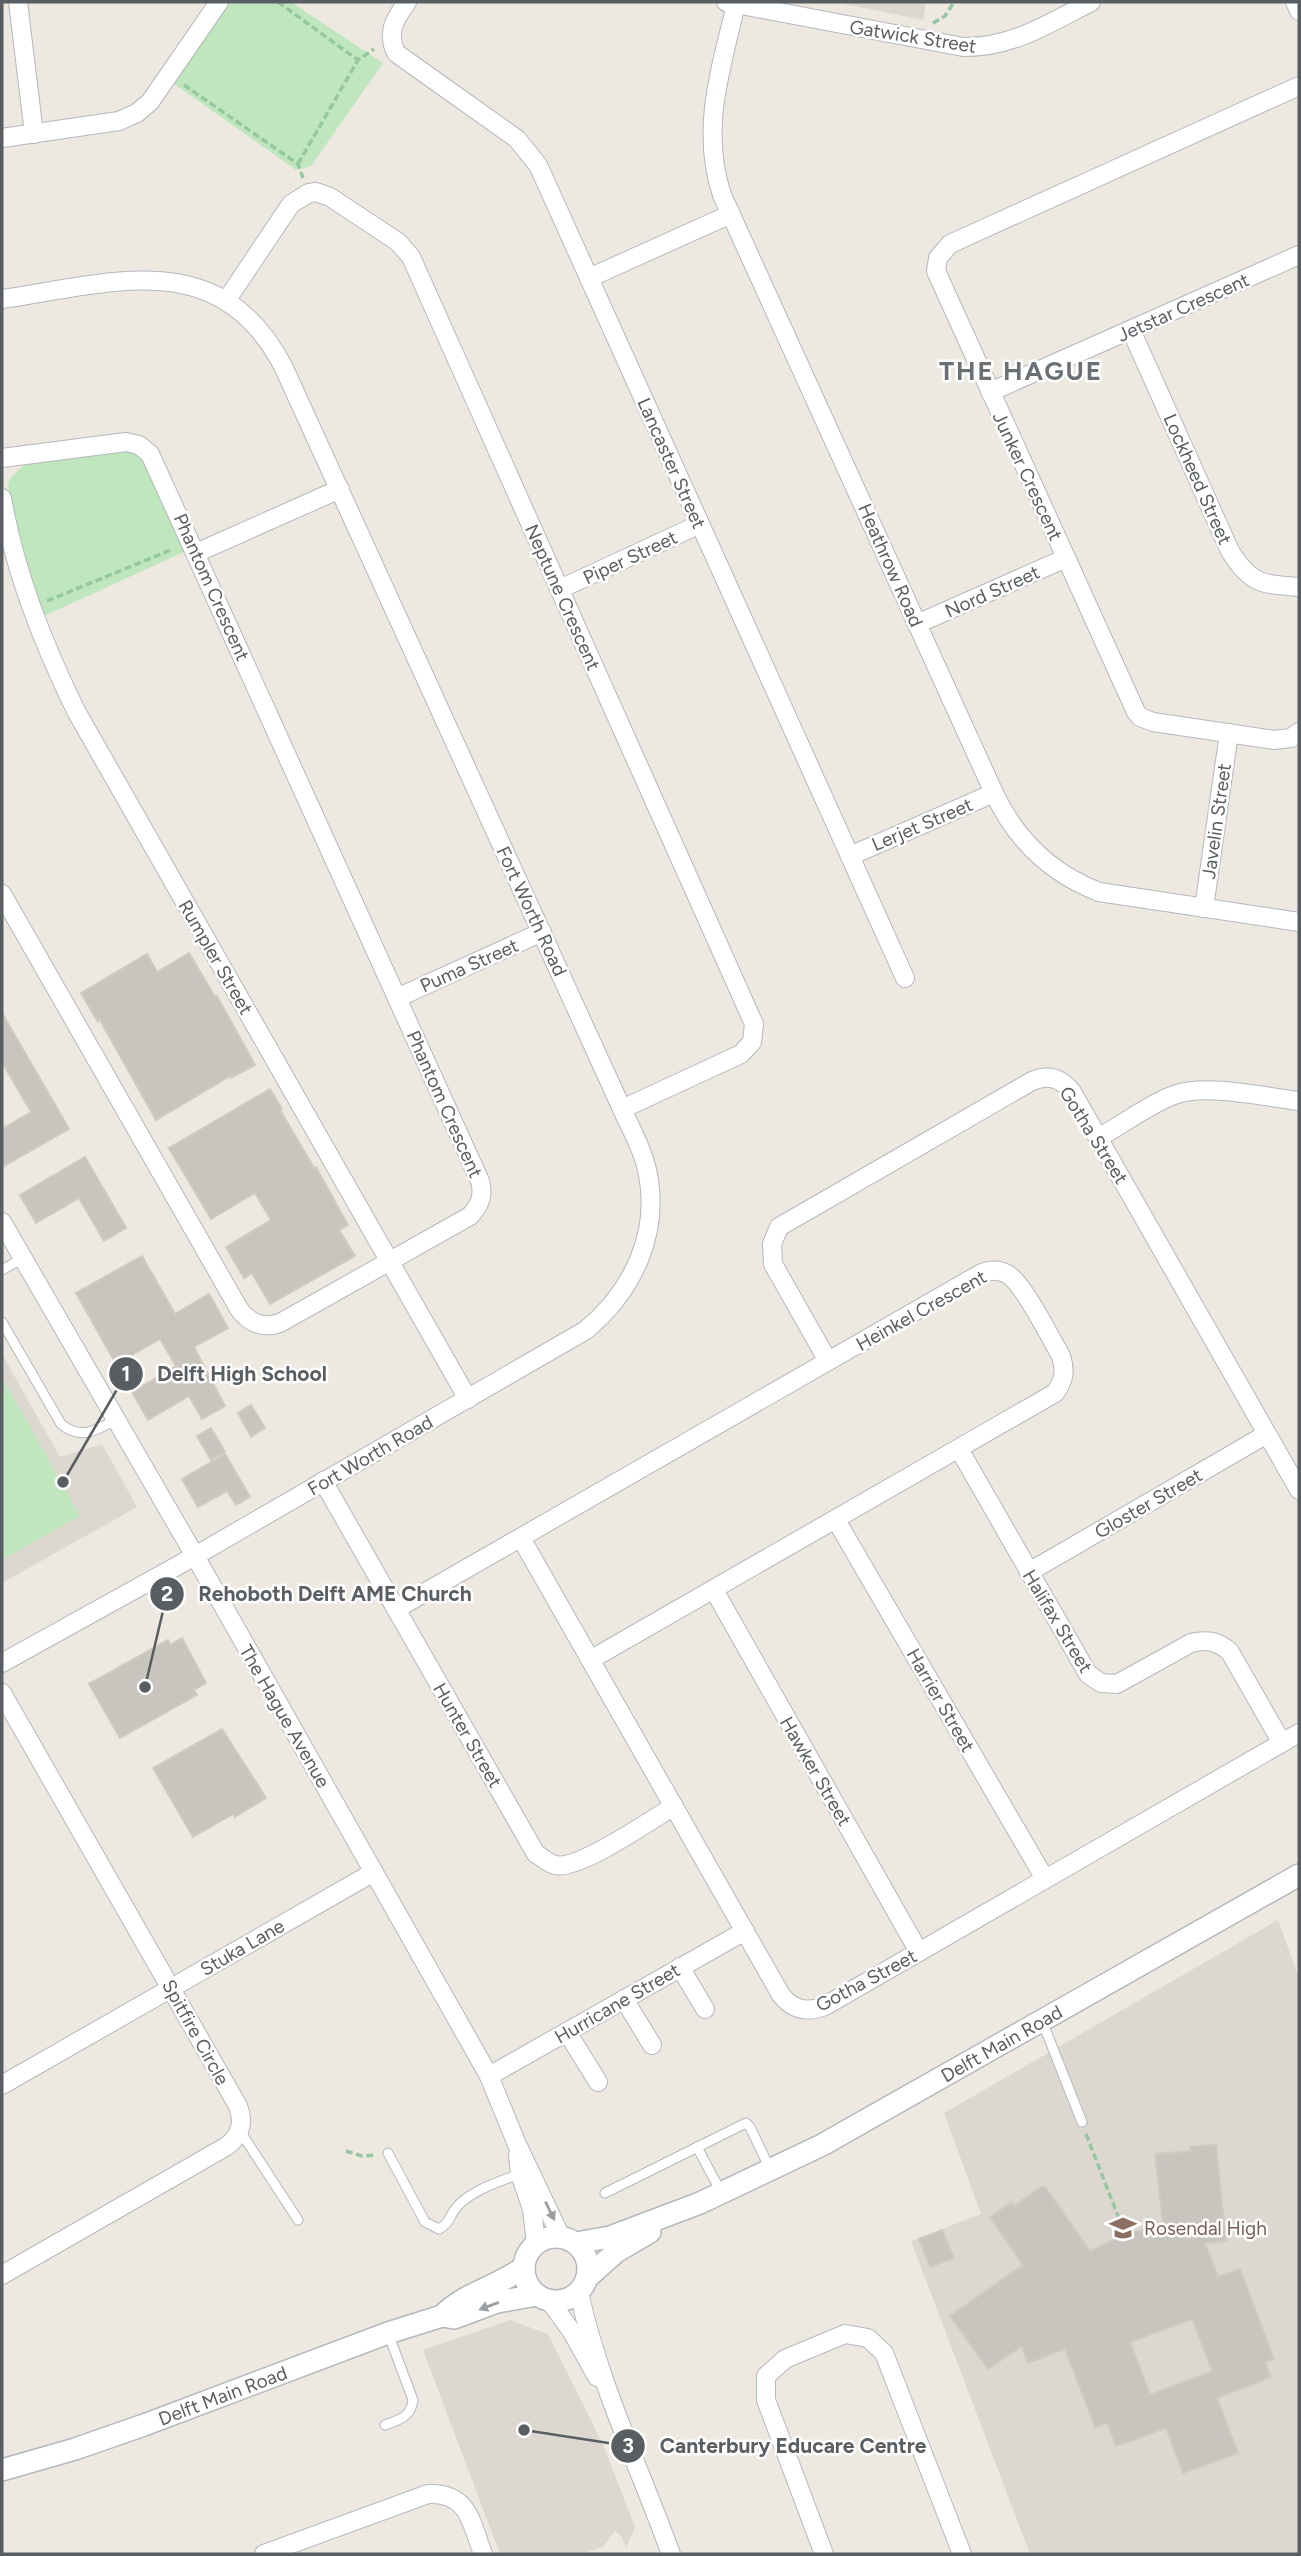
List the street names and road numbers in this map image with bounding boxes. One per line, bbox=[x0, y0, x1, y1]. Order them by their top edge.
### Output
street label: Gatwick Street bbox=[848, 15, 978, 58]
street label: Jetstar Crescent bbox=[1114, 268, 1253, 347]
street label: Lancaster Street bbox=[632, 394, 711, 532]
street label: Junker Crescent bbox=[988, 408, 1067, 544]
street label: Lockheed Street bbox=[1158, 410, 1237, 548]
street label: Heathrow Road bbox=[853, 500, 928, 630]
street label: Phantom Crescent bbox=[169, 510, 254, 664]
street label: Neptune Crescent bbox=[520, 521, 605, 674]
street label: Piper Street bbox=[579, 526, 681, 589]
street label: Nord Street bbox=[941, 560, 1043, 623]
street label: Javelin Street bbox=[1197, 762, 1236, 880]
street label: Lerjet Street bbox=[868, 793, 976, 856]
street label: Fort Worth Road bbox=[491, 843, 572, 980]
street label: Rumpler Street bbox=[173, 896, 258, 1019]
street label: Puma Street bbox=[416, 934, 522, 997]
street label: Phantom Crescent bbox=[402, 1027, 487, 1181]
street label: Gotha Street bbox=[1054, 1082, 1133, 1188]
street label: Heinkel Crescent bbox=[852, 1265, 991, 1356]
street label: Fort Worth Road bbox=[304, 1410, 437, 1501]
street label: Gloster Street bbox=[1090, 1463, 1206, 1543]
street label: Halifax Street bbox=[1018, 1566, 1097, 1677]
street label: The Hague Avenue bbox=[234, 1641, 335, 1792]
street label: Harrier Street bbox=[902, 1644, 980, 1756]
street label: Hunter Street bbox=[428, 1679, 507, 1792]
street label: Hawker Street bbox=[775, 1712, 856, 1830]
street label: Stuka Lane bbox=[196, 1914, 288, 1981]
street label: Gotha Street bbox=[812, 1944, 921, 2017]
street label: Hurricane Street bbox=[550, 1958, 684, 2049]
street label: Spitfire Circle bbox=[157, 1976, 234, 2089]
street label: Delft Main Road bbox=[937, 2000, 1066, 2087]
street label: Delft Main Road bbox=[155, 2361, 290, 2431]

